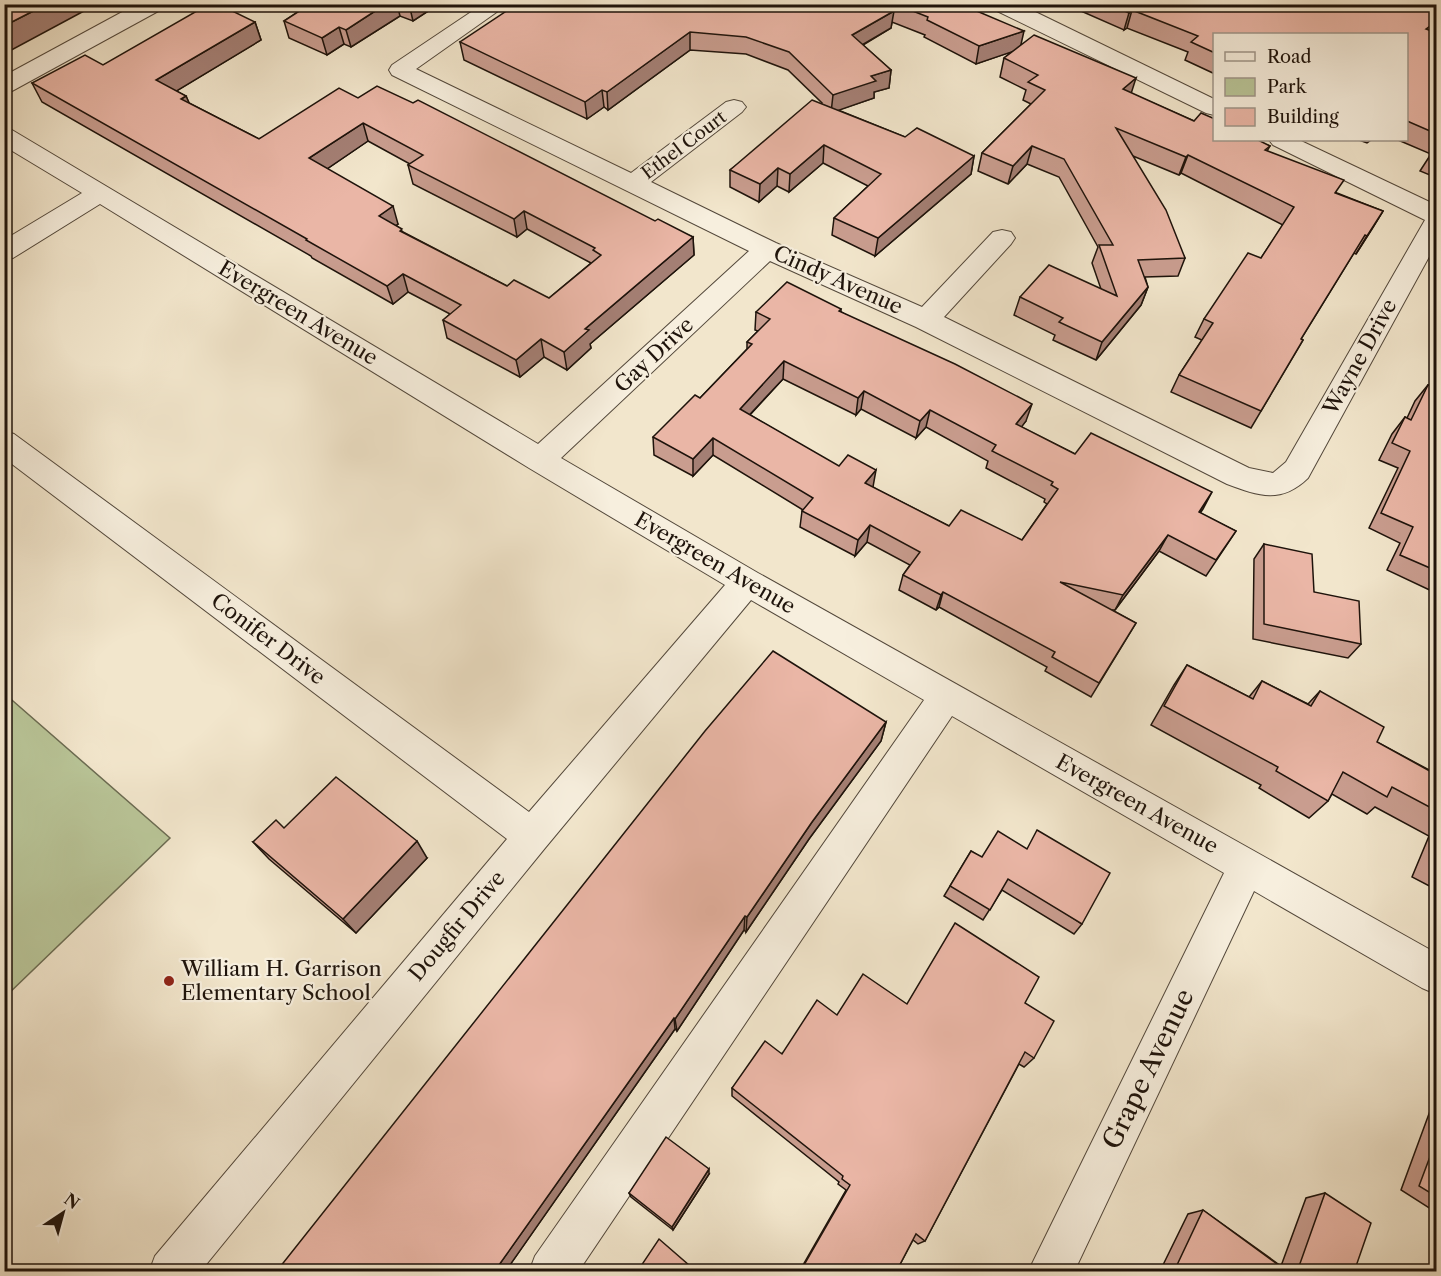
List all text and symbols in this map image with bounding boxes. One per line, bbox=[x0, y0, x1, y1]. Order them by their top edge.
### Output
legend bbox=[1213, 33, 1408, 141]
text: Road bbox=[1267, 46, 1312, 68]
text: Park bbox=[1267, 76, 1308, 98]
street label: Ethel Court bbox=[637, 106, 731, 184]
text: Building bbox=[1267, 106, 1339, 128]
street label: Cindy Avenue bbox=[770, 240, 907, 319]
street label: Evergreen Avenue bbox=[214, 255, 382, 370]
street label: Wayne Drive bbox=[1317, 295, 1402, 420]
street label: Gay Drive bbox=[609, 312, 698, 397]
street label: Evergreen Avenue bbox=[630, 506, 800, 619]
street label: Conifer Drive bbox=[206, 588, 330, 690]
street label: Evergreen Avenue bbox=[1052, 749, 1223, 858]
street label: Dougfir Drive bbox=[403, 866, 510, 986]
place label: William H. Garrison Elementary School bbox=[180, 956, 382, 1005]
marker: William H. Garrison Elementary School bbox=[162, 974, 176, 988]
street label: Grape Avenue bbox=[1095, 984, 1201, 1154]
north arrow bbox=[33, 1183, 93, 1243]
text: N bbox=[60, 1189, 83, 1213]

